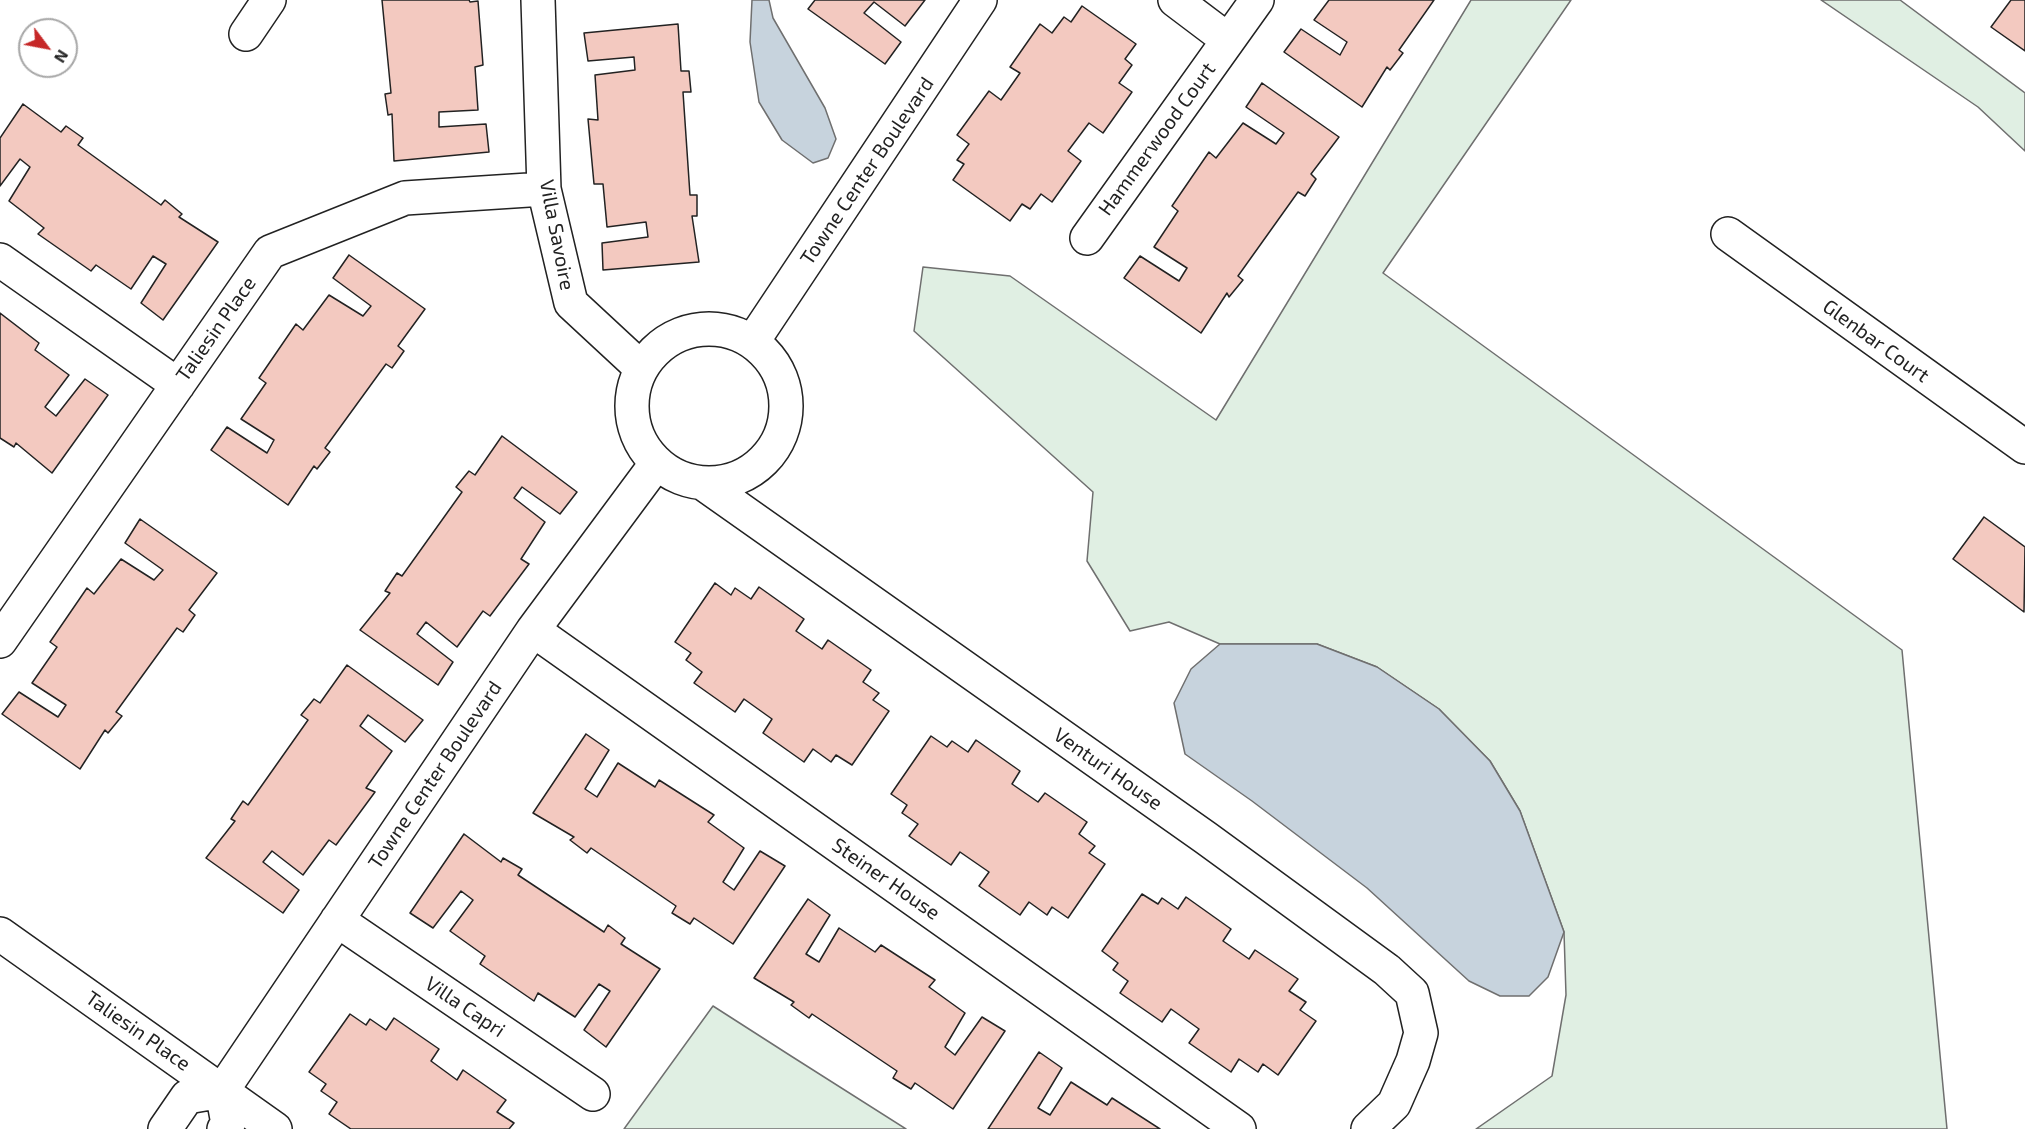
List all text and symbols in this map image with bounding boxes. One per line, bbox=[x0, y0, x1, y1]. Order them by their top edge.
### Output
north arrow bbox=[18, 18, 78, 78]
text: N bbox=[51, 47, 73, 67]
street label: Hammerwood Court bbox=[1094, 58, 1220, 220]
street label: Towne Center Boulevard bbox=[795, 73, 939, 269]
street label: Villa Savoire bbox=[535, 178, 579, 292]
street label: Taliesin Place bbox=[171, 272, 261, 386]
street label: Glenbar Court bbox=[1818, 294, 1934, 388]
street label: Towne Center Boulevard bbox=[363, 677, 507, 873]
street label: Venturi House bbox=[1049, 723, 1167, 815]
street label: Steiner House bbox=[827, 833, 945, 925]
street label: Villa Capri bbox=[420, 971, 510, 1043]
street label: Taliesin Place bbox=[81, 986, 195, 1076]

